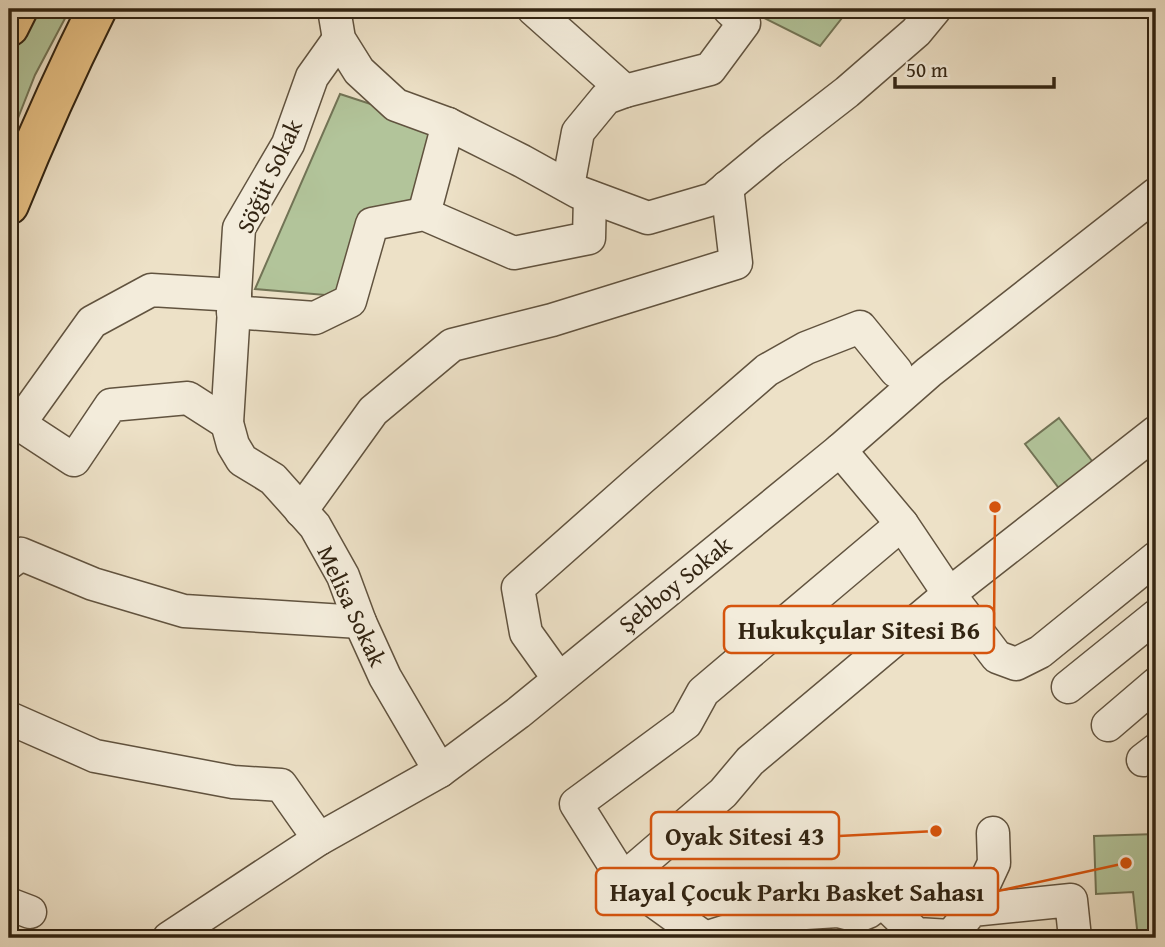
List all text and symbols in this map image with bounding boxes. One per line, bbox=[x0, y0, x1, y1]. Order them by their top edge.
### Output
scale bar bbox=[895, 46, 1055, 90]
text: 50 m bbox=[906, 54, 948, 85]
street label: Söğüt Sokak bbox=[227, 112, 311, 239]
street label: Şebboy Sokak bbox=[611, 527, 740, 641]
street label: Melisa Sokak bbox=[309, 540, 396, 673]
callout: Hukukçular Sitesi B6 bbox=[724, 606, 994, 653]
text: Hukukçular Sitesi B6 bbox=[738, 610, 980, 649]
callout: Oyak Sitesi 43 bbox=[651, 812, 839, 859]
text: Oyak Sitesi 43 bbox=[665, 816, 825, 855]
callout: Hayal Çocuk Parkı Basket Sahası bbox=[596, 868, 998, 915]
text: Hayal Çocuk Parkı Basket Sahası bbox=[610, 872, 984, 911]

